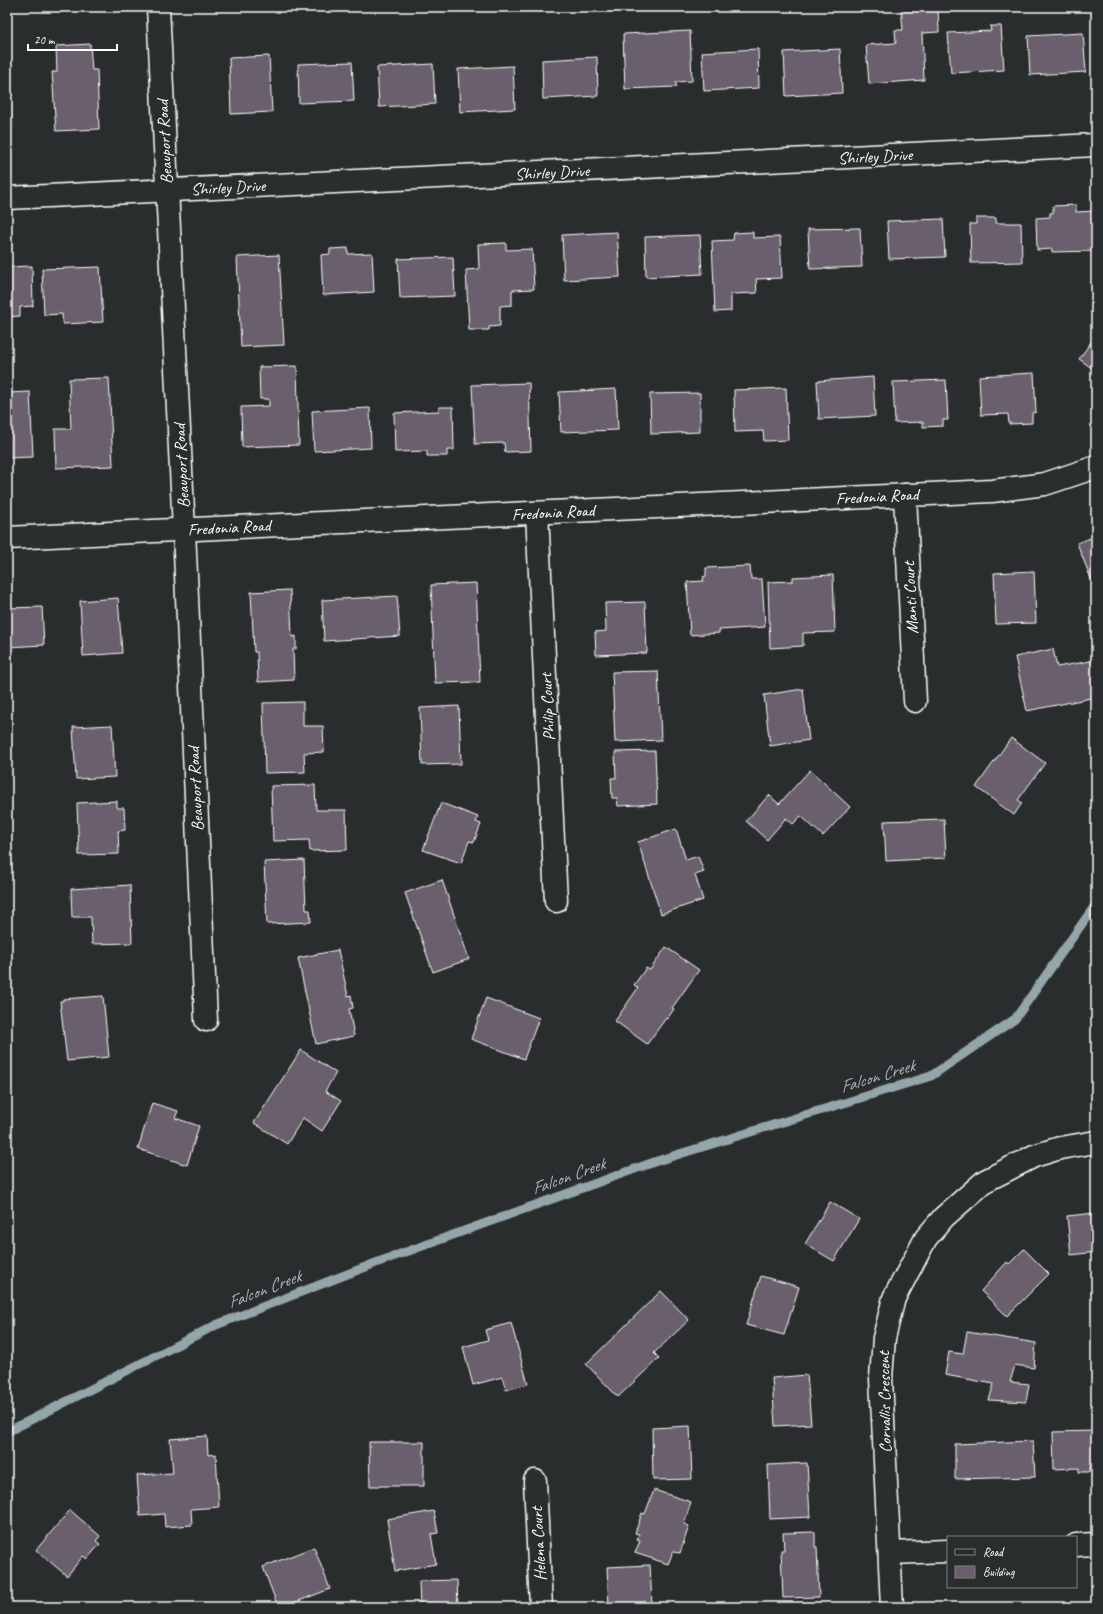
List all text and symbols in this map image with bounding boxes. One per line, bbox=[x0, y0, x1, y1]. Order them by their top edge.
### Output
scale bar bbox=[28, 26, 117, 52]
text: 20 m bbox=[34, 32, 56, 48]
street label: Beauport Road bbox=[152, 97, 177, 185]
street label: Shirley Drive bbox=[837, 144, 914, 169]
street label: Shirley Drive bbox=[514, 160, 591, 185]
street label: Shirley Drive bbox=[190, 175, 267, 200]
street label: Beauport Road bbox=[169, 421, 194, 509]
street label: Fredonia Road bbox=[835, 484, 921, 509]
street label: Fredonia Road bbox=[511, 500, 597, 525]
street label: Fredonia Road bbox=[187, 515, 273, 540]
street label: Manti Court bbox=[898, 559, 923, 635]
street label: Philip Court bbox=[535, 670, 560, 741]
street label: Beauport Road bbox=[183, 744, 208, 832]
water label: Falcon Creek bbox=[837, 1053, 920, 1098]
water label: Falcon Creek bbox=[528, 1151, 611, 1199]
water label: Falcon Creek bbox=[224, 1264, 307, 1313]
street label: Corvallis Crescent bbox=[873, 1349, 896, 1453]
street label: Helena Court bbox=[526, 1504, 551, 1582]
legend bbox=[947, 1536, 1077, 1588]
text: Road bbox=[983, 1544, 1005, 1560]
text: Building bbox=[983, 1564, 1015, 1580]

